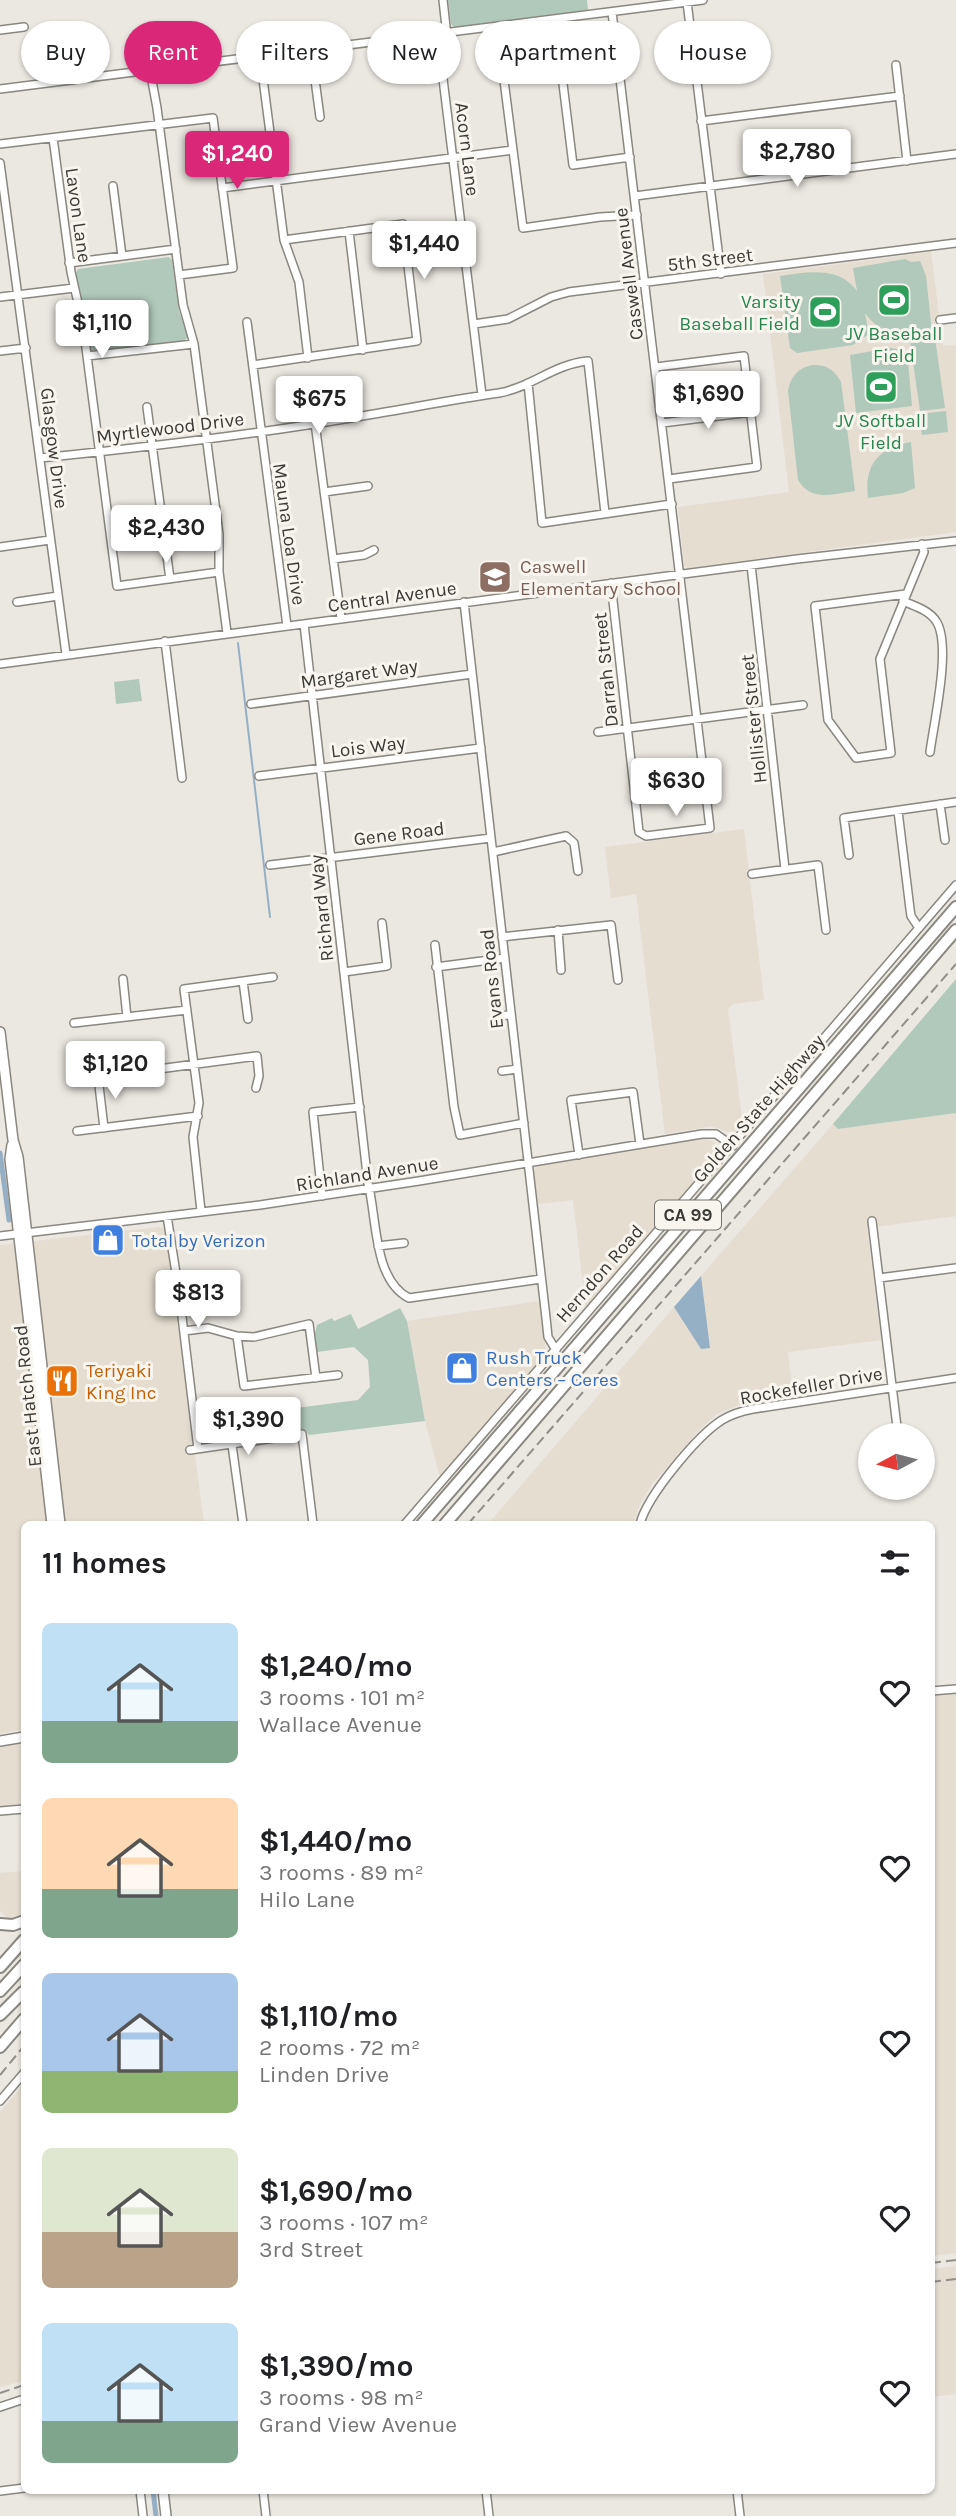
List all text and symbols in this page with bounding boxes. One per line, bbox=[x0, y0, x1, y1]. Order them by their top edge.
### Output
chip: Buy bbox=[21, 21, 110, 84]
chip: Rent bbox=[124, 21, 222, 84]
chip: Filters bbox=[236, 21, 353, 84]
chip: New bbox=[367, 21, 461, 84]
chip: Apartment bbox=[475, 21, 640, 84]
chip: House bbox=[654, 21, 771, 84]
street label: Acorn Lane bbox=[450, 101, 484, 197]
pin: $2,780 bbox=[740, 130, 854, 189]
pin: $1,240 bbox=[180, 132, 294, 191]
text: $2,780 bbox=[759, 138, 835, 165]
text: $1,240 bbox=[201, 140, 273, 167]
street label: Lavon Lane bbox=[60, 166, 96, 264]
street label: Caswell Avenue bbox=[610, 206, 648, 341]
pin: $1,440 bbox=[367, 222, 481, 281]
text: $1,440 bbox=[388, 230, 460, 257]
street label: 5th Street bbox=[666, 244, 754, 276]
sports icon: JV Baseball Field bbox=[875, 281, 913, 319]
place label: Varsity Baseball Field bbox=[679, 291, 800, 335]
sports icon: Varsity Baseball Field bbox=[806, 293, 844, 331]
pin: $1,110 bbox=[45, 300, 159, 360]
text: $1,110 bbox=[72, 309, 132, 336]
place label: JV Baseball Field bbox=[845, 323, 943, 367]
sports icon: JV Softball Field bbox=[862, 368, 900, 406]
pin: $1,690 bbox=[651, 372, 765, 431]
pin: $675 bbox=[278, 376, 360, 436]
text: $1,690 bbox=[672, 380, 744, 407]
text: $675 bbox=[292, 385, 346, 412]
street label: Glasgow Drive bbox=[36, 386, 72, 510]
street label: Myrtlewood Drive bbox=[95, 408, 245, 448]
place label: JV Softball Field bbox=[836, 410, 926, 454]
street label: Mauna Loa Drive bbox=[268, 462, 310, 607]
pin: $2,430 bbox=[109, 505, 223, 565]
text: $2,430 bbox=[127, 514, 205, 541]
place label: Caswell Elementary School bbox=[520, 556, 681, 600]
school or university icon: Caswell Elementary School bbox=[476, 558, 514, 596]
street label: Central Avenue bbox=[326, 577, 458, 617]
street label: Darrah Street bbox=[589, 611, 623, 728]
street label: Hollister Street bbox=[736, 653, 772, 785]
street label: Margaret Way bbox=[299, 655, 419, 693]
street label: Lois Way bbox=[330, 731, 407, 762]
pin: $630 bbox=[635, 758, 717, 818]
text: $630 bbox=[647, 767, 705, 794]
street label: Gene Road bbox=[352, 818, 446, 850]
street label: Richard Way bbox=[305, 853, 339, 962]
street label: Evans Road bbox=[476, 928, 508, 1030]
street label: Golden State Highway bbox=[688, 1030, 829, 1187]
pin: $1,120 bbox=[58, 1042, 172, 1101]
text: $1,120 bbox=[82, 1050, 148, 1077]
street label: Richland Avenue bbox=[294, 1152, 440, 1196]
road number: CA 99 bbox=[655, 1200, 721, 1230]
street label: Herndon Road bbox=[551, 1220, 648, 1327]
shop icon: Total by Verizon bbox=[89, 1221, 127, 1259]
place label: Total by Verizon bbox=[132, 1230, 266, 1252]
pin: $813 bbox=[157, 1270, 239, 1330]
text: $813 bbox=[171, 1279, 225, 1306]
street label: East Hatch Road bbox=[10, 1324, 46, 1468]
place label: Rush Truck Centers – Ceres bbox=[486, 1347, 619, 1391]
shop icon: Rush Truck Centers – Ceres bbox=[443, 1349, 481, 1387]
place label: Teriyaki King Inc bbox=[86, 1360, 157, 1404]
restaurant icon: Teriyaki King Inc bbox=[43, 1362, 81, 1400]
street label: Rockefeller Drive bbox=[738, 1363, 884, 1409]
pin: $1,390 bbox=[191, 1398, 305, 1457]
text: $1,390 bbox=[212, 1406, 284, 1433]
north arrow bbox=[858, 1423, 934, 1500]
map controls bbox=[858, 1423, 935, 1500]
icon: filters bbox=[876, 1544, 914, 1582]
text: 11 homes bbox=[42, 1545, 167, 1581]
text: $1,240/mo bbox=[259, 1648, 413, 1684]
icon: home bbox=[98, 1651, 182, 1735]
icon: heart bbox=[876, 1674, 914, 1712]
text: 3 rooms · 101 m² bbox=[259, 1684, 425, 1711]
text: Wallace Avenue bbox=[259, 1711, 422, 1738]
text: $1,440/mo bbox=[259, 1823, 412, 1859]
icon: home bbox=[98, 1826, 182, 1910]
icon: heart bbox=[876, 1849, 914, 1887]
text: 3 rooms · 89 m² bbox=[259, 1859, 424, 1886]
text: Hilo Lane bbox=[259, 1886, 355, 1913]
text: $1,110/mo bbox=[259, 1998, 398, 2034]
icon: home bbox=[98, 2001, 182, 2085]
icon: heart bbox=[876, 2024, 914, 2062]
text: 2 rooms · 72 m² bbox=[259, 2034, 420, 2061]
text: Linden Drive bbox=[259, 2061, 389, 2088]
text: $1,690/mo bbox=[259, 2173, 413, 2209]
icon: home bbox=[98, 2176, 182, 2260]
icon: heart bbox=[876, 2199, 914, 2237]
text: 3 rooms · 107 m² bbox=[259, 2209, 428, 2236]
text: 3rd Street bbox=[259, 2236, 363, 2263]
text: $1,390/mo bbox=[259, 2348, 414, 2384]
icon: home bbox=[98, 2351, 182, 2435]
icon: heart bbox=[876, 2374, 914, 2412]
text: 3 rooms · 98 m² bbox=[259, 2384, 424, 2411]
text: Grand View Avenue bbox=[259, 2411, 457, 2438]

